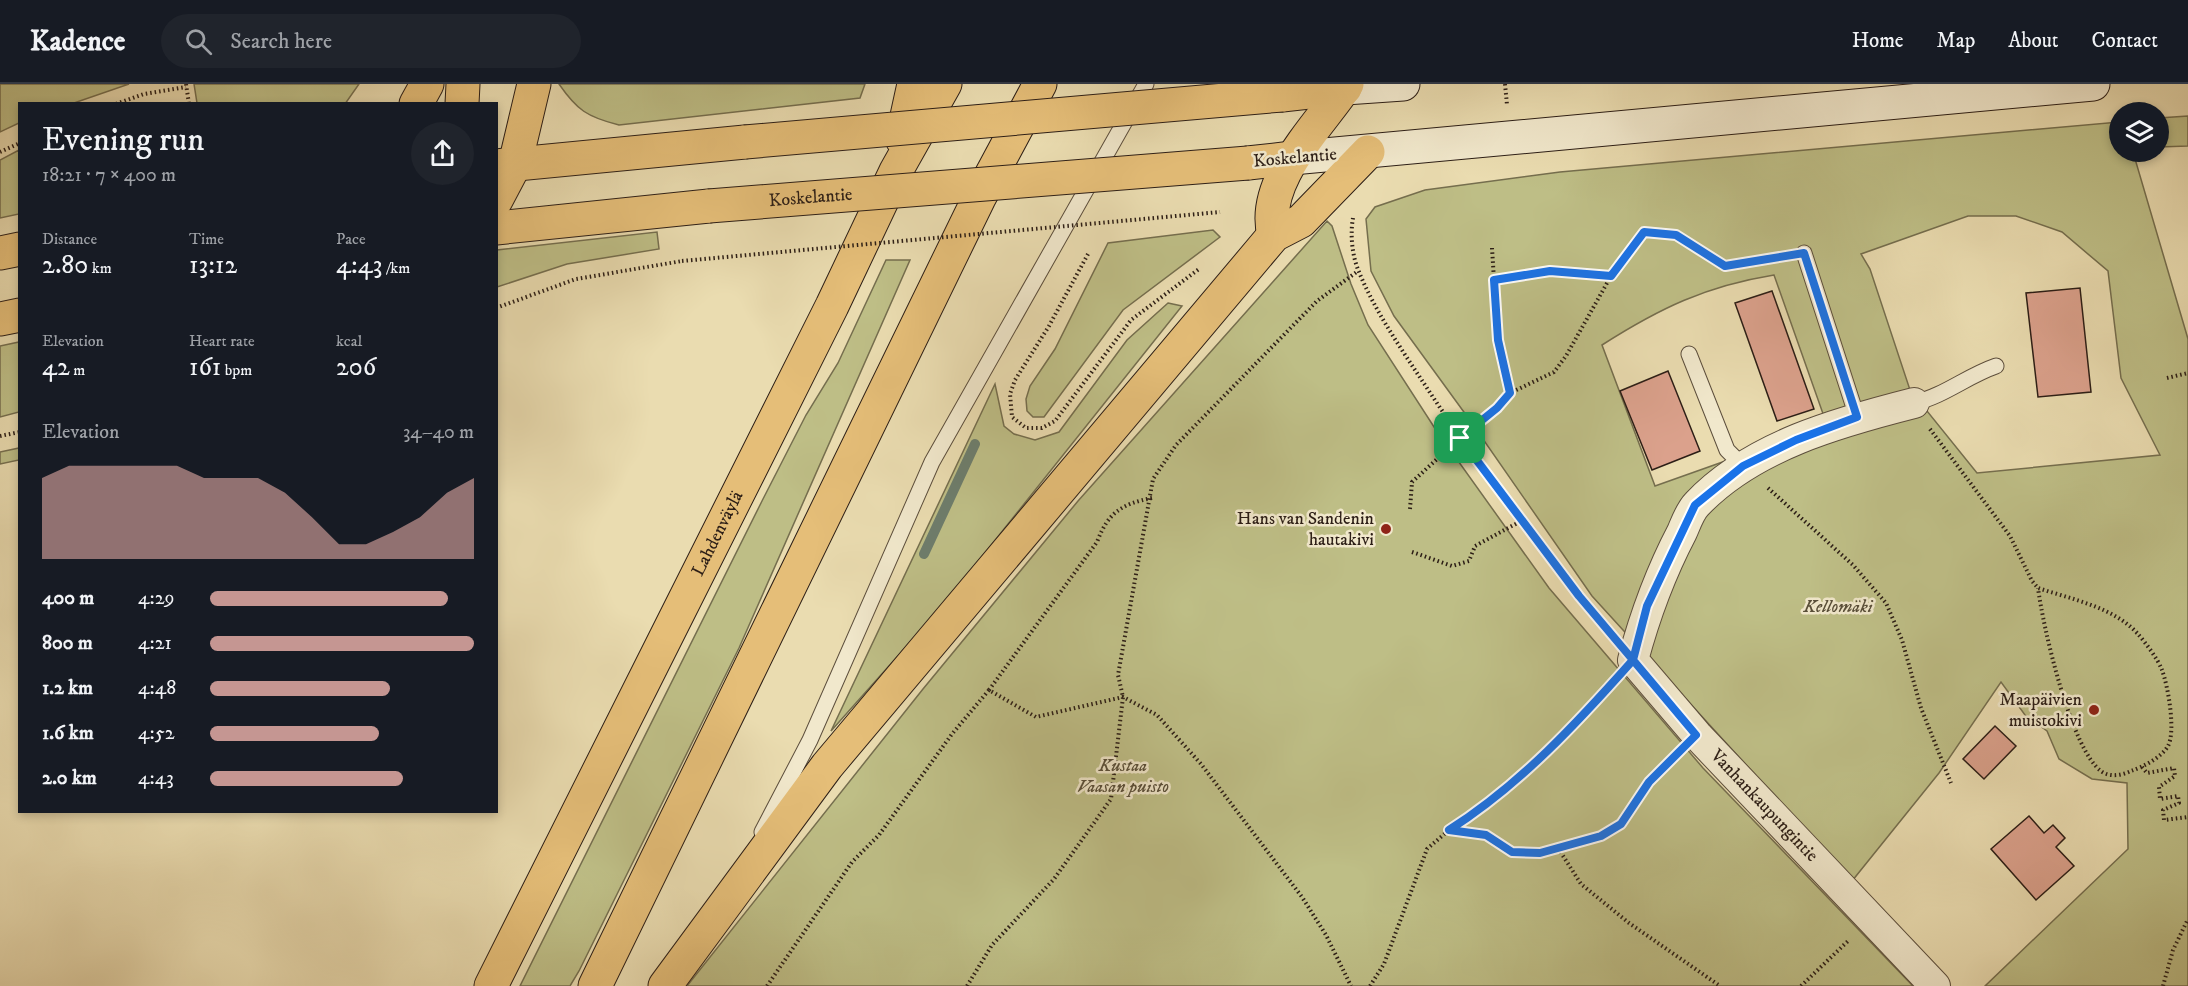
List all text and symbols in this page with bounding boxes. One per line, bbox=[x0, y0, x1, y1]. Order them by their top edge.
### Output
search box bbox=[161, 14, 581, 68]
text: Kadence bbox=[30, 24, 125, 59]
icon: search bbox=[182, 25, 215, 58]
text: Search here bbox=[230, 28, 332, 55]
text: Home bbox=[1852, 28, 1904, 54]
text: Map bbox=[1937, 28, 1975, 54]
text: About bbox=[2008, 28, 2059, 54]
text: Contact bbox=[2092, 28, 2158, 54]
map controls bbox=[2109, 102, 2169, 162]
button: layers bbox=[2109, 102, 2169, 162]
text: Evening run bbox=[42, 120, 204, 161]
button: share bbox=[411, 122, 474, 185]
street label: Koskelantie bbox=[1252, 143, 1338, 173]
text: 18:21 · 7 × 400 m bbox=[42, 163, 176, 188]
street label: Koskelantie bbox=[768, 184, 853, 212]
text: Distance bbox=[42, 229, 97, 249]
text: Time bbox=[189, 229, 224, 249]
text: Pace bbox=[336, 229, 366, 249]
text: 2.80 bbox=[42, 249, 88, 282]
text: 13:12 bbox=[189, 249, 237, 282]
text: 4:43 bbox=[336, 249, 382, 282]
text: km bbox=[88, 258, 112, 278]
text: /km bbox=[382, 258, 410, 278]
text: Elevation bbox=[42, 331, 104, 351]
text: Heart rate bbox=[189, 331, 255, 351]
text: kcal bbox=[336, 331, 362, 351]
text: 42 bbox=[42, 351, 70, 384]
text: 161 bbox=[189, 351, 221, 384]
text: 206 bbox=[336, 351, 376, 384]
text: m bbox=[70, 360, 85, 380]
text: bpm bbox=[221, 360, 252, 380]
pin bbox=[1434, 412, 1485, 463]
text: Elevation bbox=[42, 420, 119, 445]
text: 34–40 m bbox=[403, 420, 474, 445]
icon: arrive bbox=[1443, 421, 1476, 454]
street label: Lahdenväylä bbox=[687, 487, 749, 580]
place label: Hans van Sandenin hautakivi bbox=[1237, 508, 1375, 551]
marker: Hans van Sandenin hautakivi bbox=[1379, 522, 1393, 536]
text: 400 m bbox=[42, 586, 94, 611]
text: 4:29 bbox=[138, 586, 175, 611]
park label: Kellomäki bbox=[1803, 596, 1874, 618]
text: 800 m bbox=[42, 631, 93, 656]
text: 4:21 bbox=[138, 631, 172, 656]
text: 1.2 km bbox=[42, 676, 93, 701]
text: 4:48 bbox=[138, 676, 176, 701]
place label: Maapäivien muistokivi bbox=[2000, 689, 2083, 732]
marker: Maapäivien muistokivi bbox=[2087, 703, 2101, 717]
text: 1.6 km bbox=[42, 721, 94, 746]
text: 4:52 bbox=[138, 721, 175, 746]
street label: Vanhankaupungintie bbox=[1705, 744, 1823, 867]
park label: Kustaa Vaasan puisto bbox=[1077, 755, 1169, 798]
text: 2.0 km bbox=[42, 766, 97, 791]
text: 4:43 bbox=[138, 766, 174, 791]

